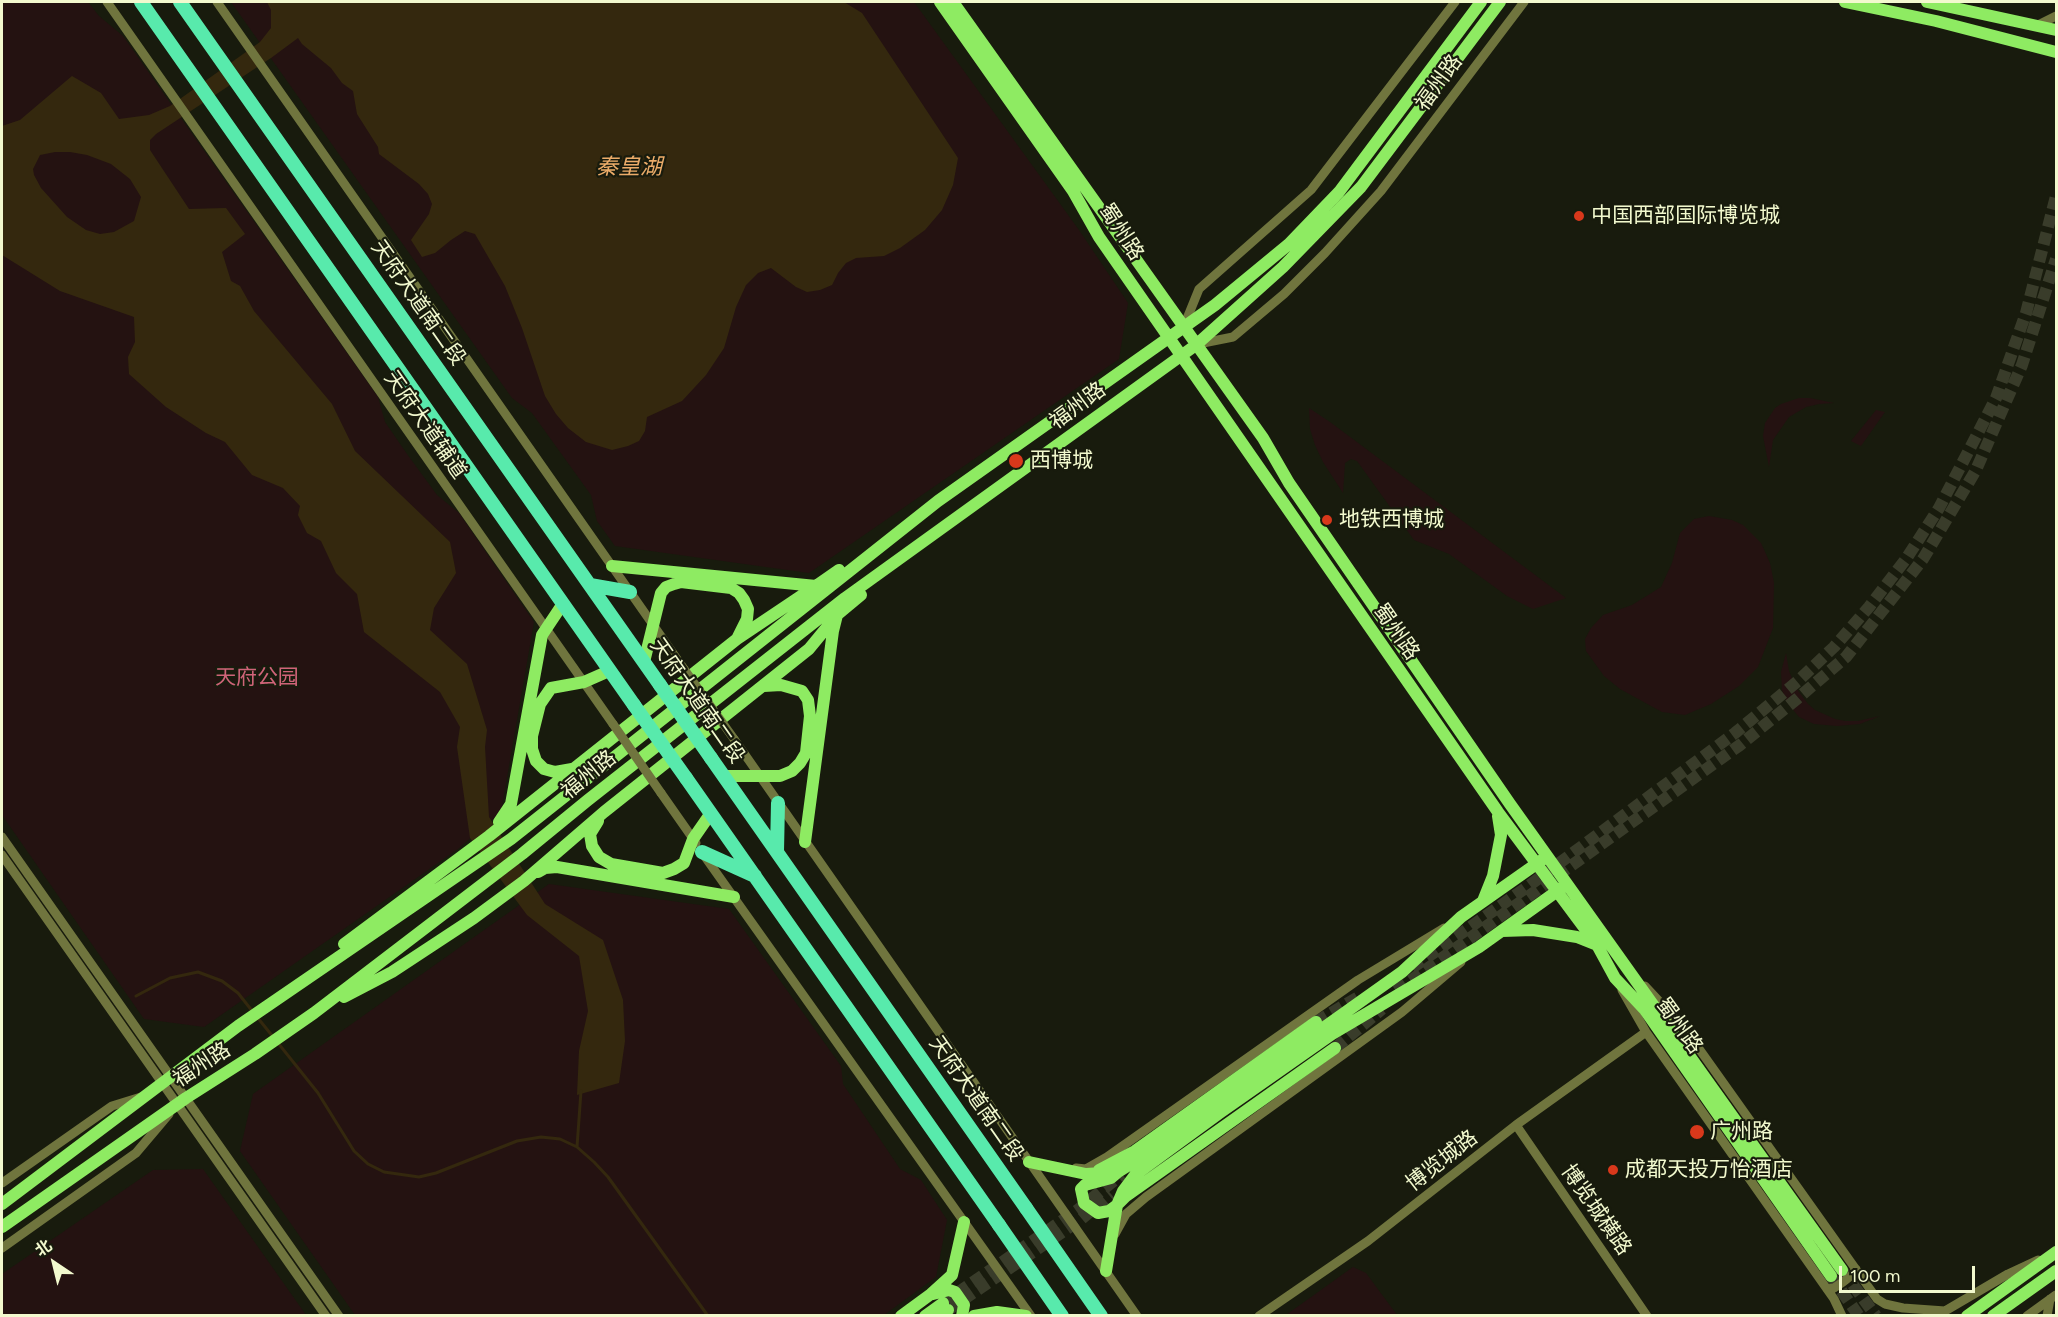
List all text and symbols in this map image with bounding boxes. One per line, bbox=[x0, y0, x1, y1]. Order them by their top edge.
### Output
street label: 福州路 bbox=[1410, 50, 1468, 116]
water label: 秦皇湖 bbox=[596, 155, 662, 181]
street label: 蜀州路 bbox=[1093, 199, 1149, 265]
place label: 中国西部国际博览城 bbox=[1591, 203, 1780, 229]
marker: 中国西部国际博览城 bbox=[1572, 209, 1586, 223]
street label: 天府大道南二段 bbox=[366, 236, 470, 370]
street label: 天府大道辅道 bbox=[379, 366, 471, 484]
street label: 福州路 bbox=[1045, 377, 1111, 435]
place label: 西博城 bbox=[1030, 448, 1093, 474]
marker: 西博城 bbox=[1007, 452, 1025, 470]
place label: 地铁西博城 bbox=[1339, 507, 1444, 533]
marker: 地铁西博城 bbox=[1320, 513, 1334, 527]
street label: 蜀州路 bbox=[1368, 599, 1424, 665]
street label: 天府大道南二段 bbox=[645, 634, 749, 768]
park label: 天府公园 bbox=[215, 665, 299, 691]
street label: 福州路 bbox=[557, 745, 621, 805]
street label: 蜀州路 bbox=[1650, 993, 1708, 1059]
street label: 天府大道南二段 bbox=[924, 1032, 1028, 1166]
street label: 福州路 bbox=[169, 1037, 235, 1093]
place label: 广州路 bbox=[1710, 1119, 1773, 1145]
marker: 广州路 bbox=[1688, 1123, 1706, 1141]
street label: 博览城路 bbox=[1401, 1125, 1483, 1197]
place label: 成都天投万怡酒店 bbox=[1625, 1157, 1793, 1183]
street label: 博览城横路 bbox=[1556, 1160, 1636, 1260]
marker: 成都天投万怡酒店 bbox=[1606, 1163, 1620, 1177]
north arrow bbox=[24, 1233, 84, 1293]
text: 北 bbox=[31, 1235, 55, 1260]
scale bar bbox=[1842, 1254, 1978, 1292]
text: 100 m bbox=[1850, 1265, 1900, 1287]

